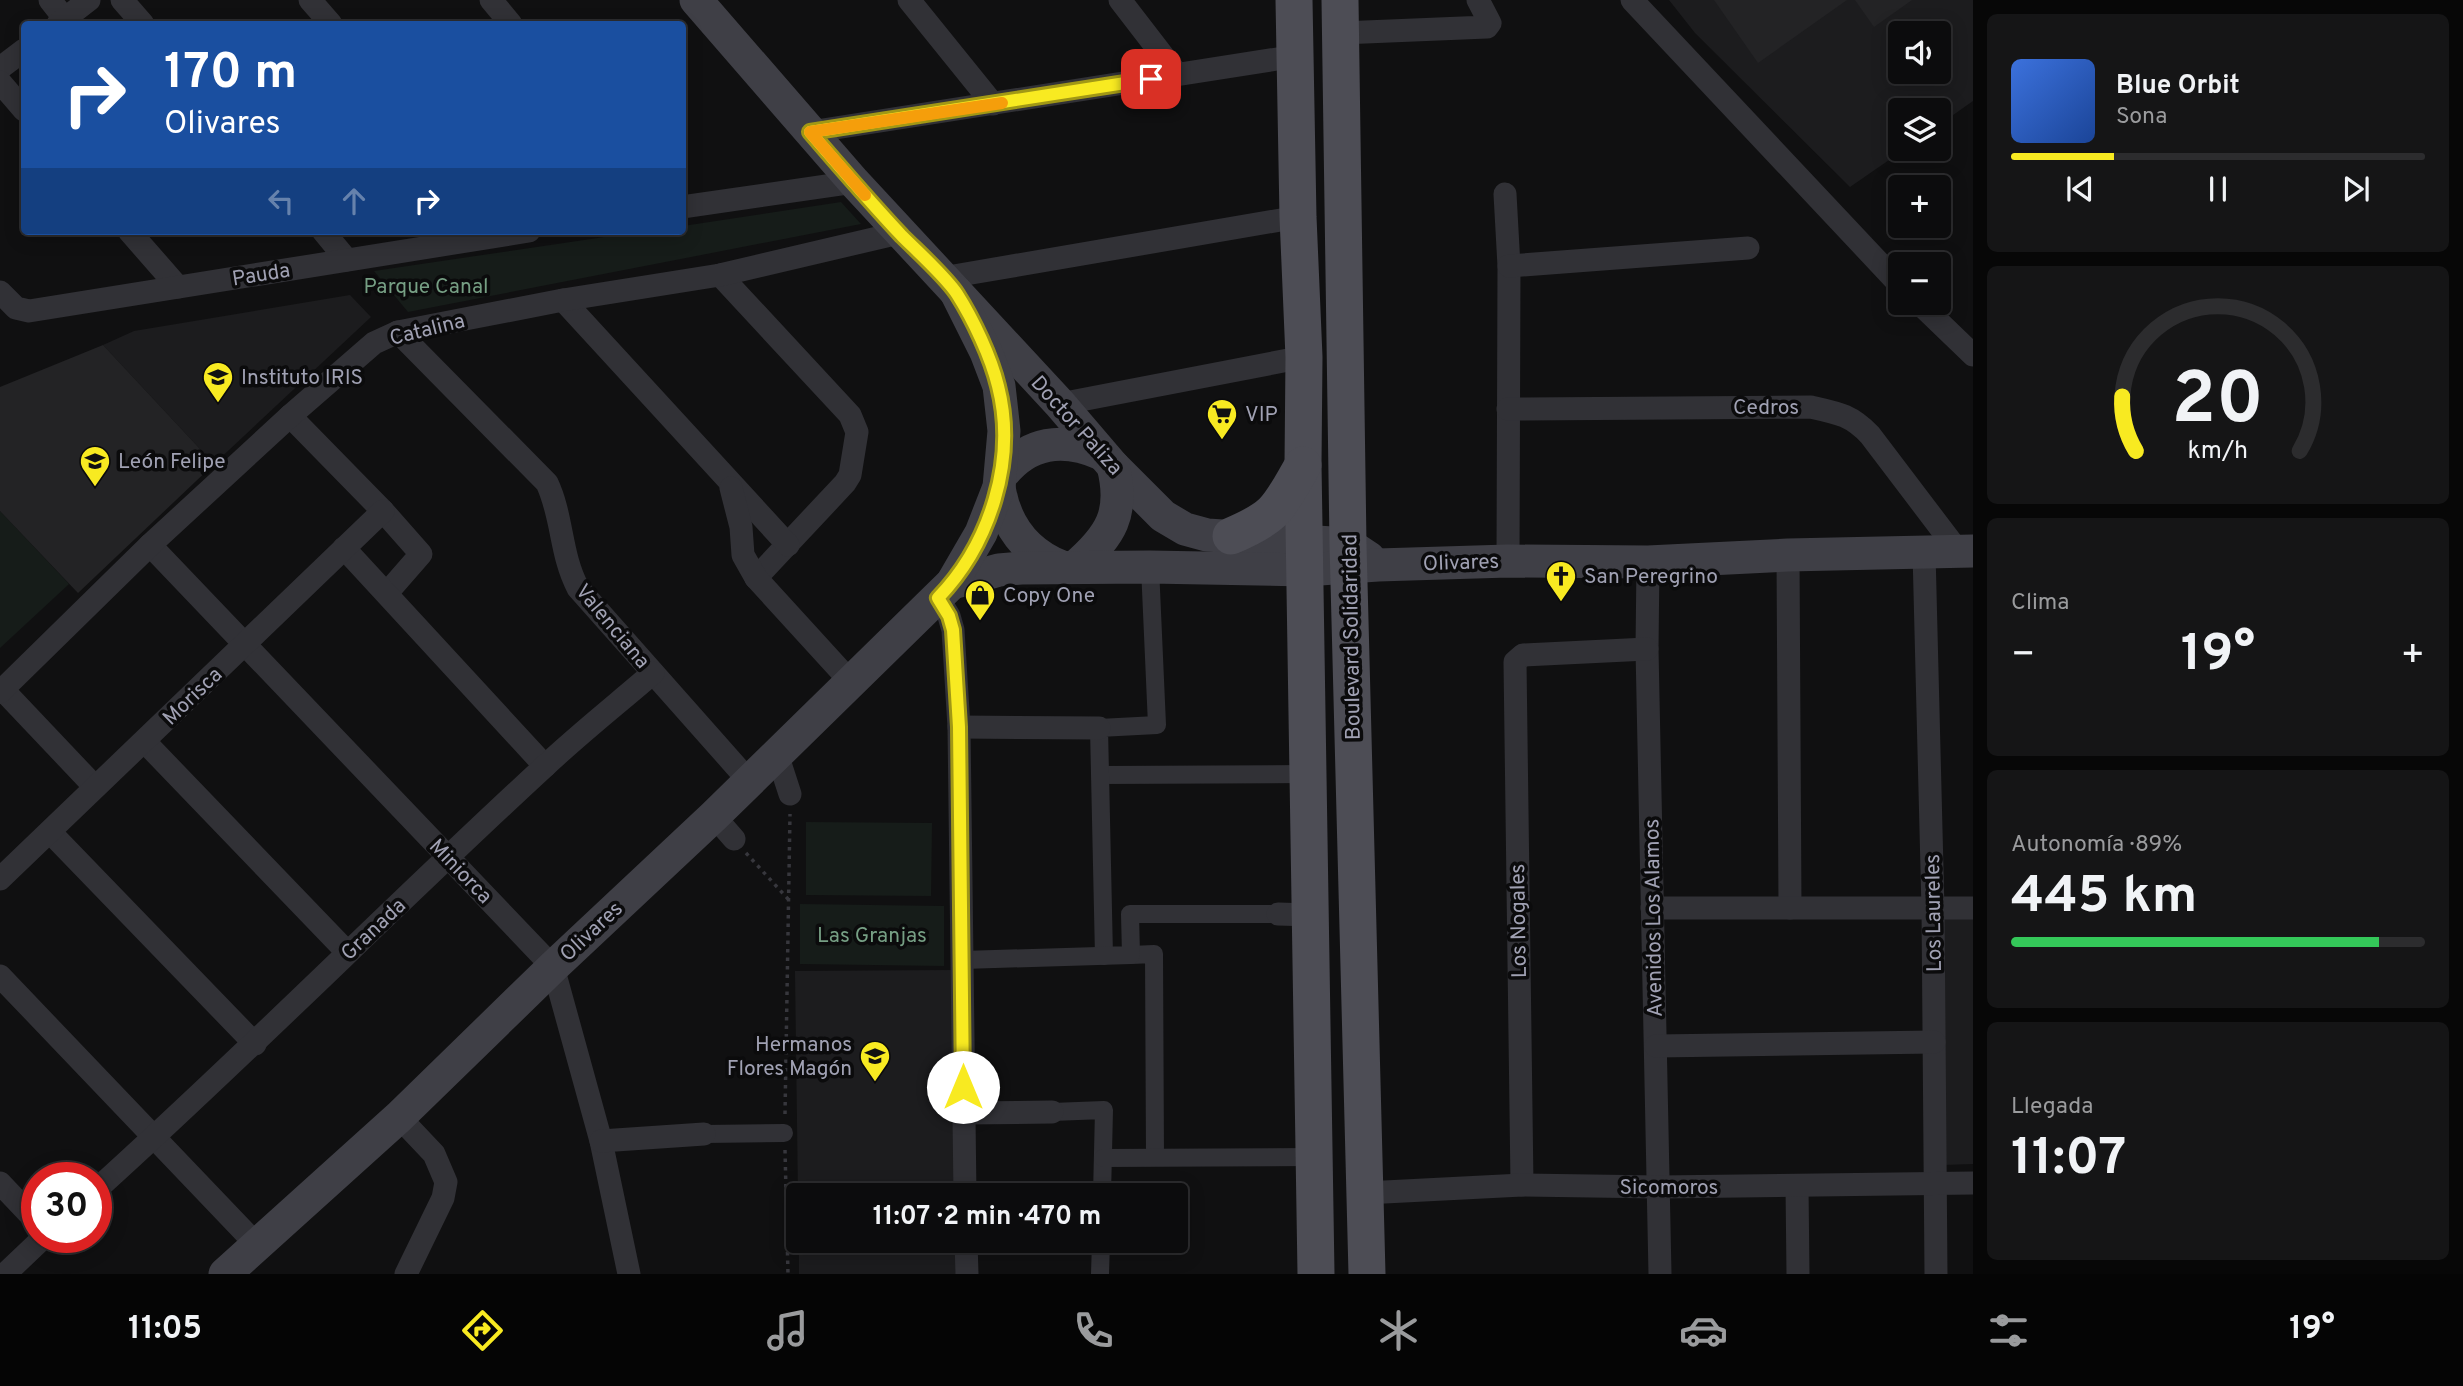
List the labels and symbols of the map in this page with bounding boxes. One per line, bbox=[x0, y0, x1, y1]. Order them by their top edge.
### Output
pin bbox=[1121, 49, 1181, 109]
street label: Pauda bbox=[230, 258, 292, 293]
park label: Parque Canal bbox=[364, 274, 488, 301]
street label: Catalina bbox=[387, 308, 468, 353]
school or university icon: Instituto IRIS bbox=[201, 360, 235, 404]
place label: Instituto IRIS bbox=[241, 365, 363, 392]
street label: Doctor Paliza bbox=[1024, 370, 1128, 482]
street label: Cedros bbox=[1733, 395, 1799, 422]
supermarket icon: VIP bbox=[1205, 397, 1239, 441]
place label: VIP bbox=[1245, 402, 1278, 429]
school or university icon: León Felipe bbox=[78, 444, 112, 488]
place label: León Felipe bbox=[118, 449, 226, 476]
street label: Boulevard Solidaridad bbox=[1337, 534, 1368, 740]
street label: Olivares bbox=[1422, 549, 1500, 578]
church icon: San Peregrino bbox=[1544, 559, 1578, 603]
place label: San Peregrino bbox=[1584, 564, 1718, 591]
shop icon: Copy One bbox=[963, 578, 997, 622]
street label: Valenciana bbox=[569, 579, 655, 675]
place label: Copy One bbox=[1003, 583, 1095, 610]
street label: Morisca bbox=[157, 662, 229, 732]
street label: Avenidos Los Alamos bbox=[1639, 819, 1670, 1017]
street label: Miniorca bbox=[422, 834, 497, 910]
street label: Los Laureles bbox=[1920, 854, 1949, 972]
street label: Los Nogales bbox=[1505, 864, 1534, 978]
street label: Granada bbox=[336, 893, 412, 967]
street label: Olivares bbox=[555, 896, 629, 968]
park label: Las Granjas bbox=[817, 923, 927, 950]
place label: Hermanos Flores Magón bbox=[727, 1032, 852, 1083]
school or university icon: Hermanos Flores Magón bbox=[858, 1039, 892, 1083]
position arrow bbox=[926, 1050, 1000, 1124]
speed limit sign: 30 bbox=[21, 1162, 112, 1253]
street label: Sicomoros bbox=[1620, 1175, 1718, 1202]

